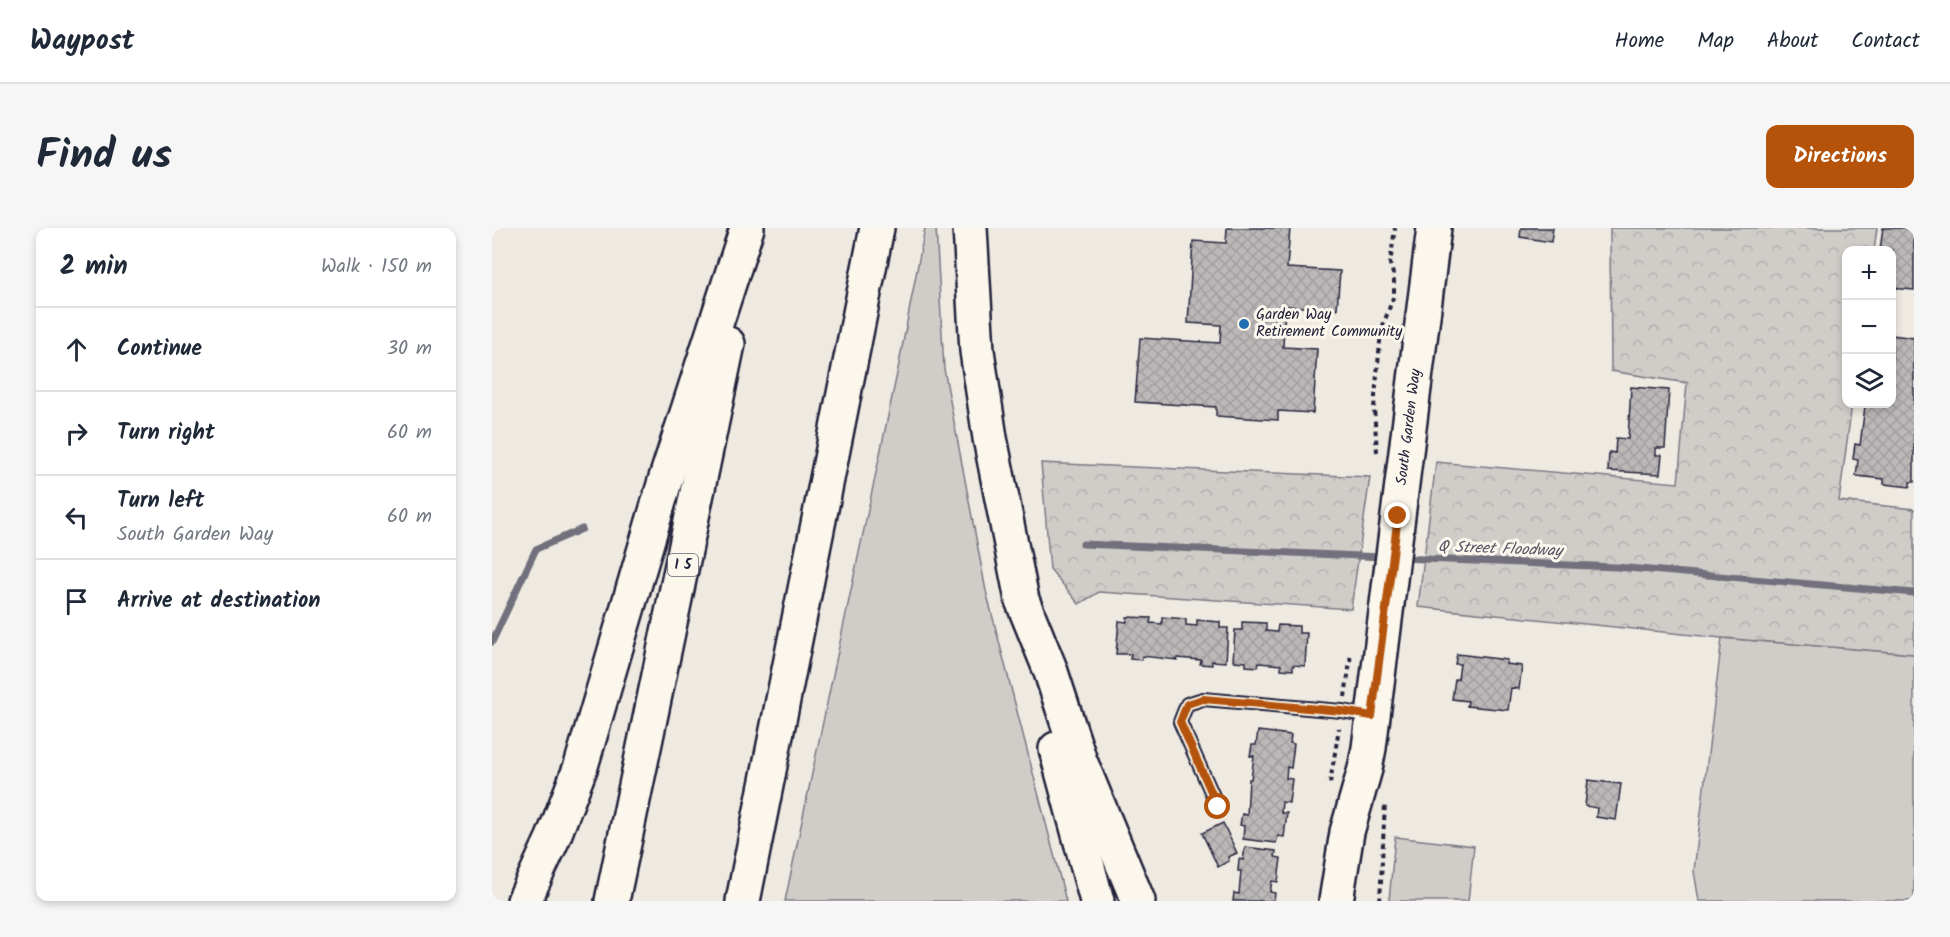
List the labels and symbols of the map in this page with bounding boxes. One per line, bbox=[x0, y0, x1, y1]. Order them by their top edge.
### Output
place label: Garden Way Retirement Community bbox=[1256, 303, 1403, 344]
marker: Garden Way Retirement Community bbox=[1237, 317, 1251, 331]
street label: South Garden Way bbox=[1390, 366, 1428, 487]
route end bbox=[1384, 502, 1410, 528]
water label: Q Street Floodway bbox=[1437, 534, 1565, 564]
road number: I 5 bbox=[668, 554, 698, 576]
route start bbox=[1204, 793, 1230, 819]

